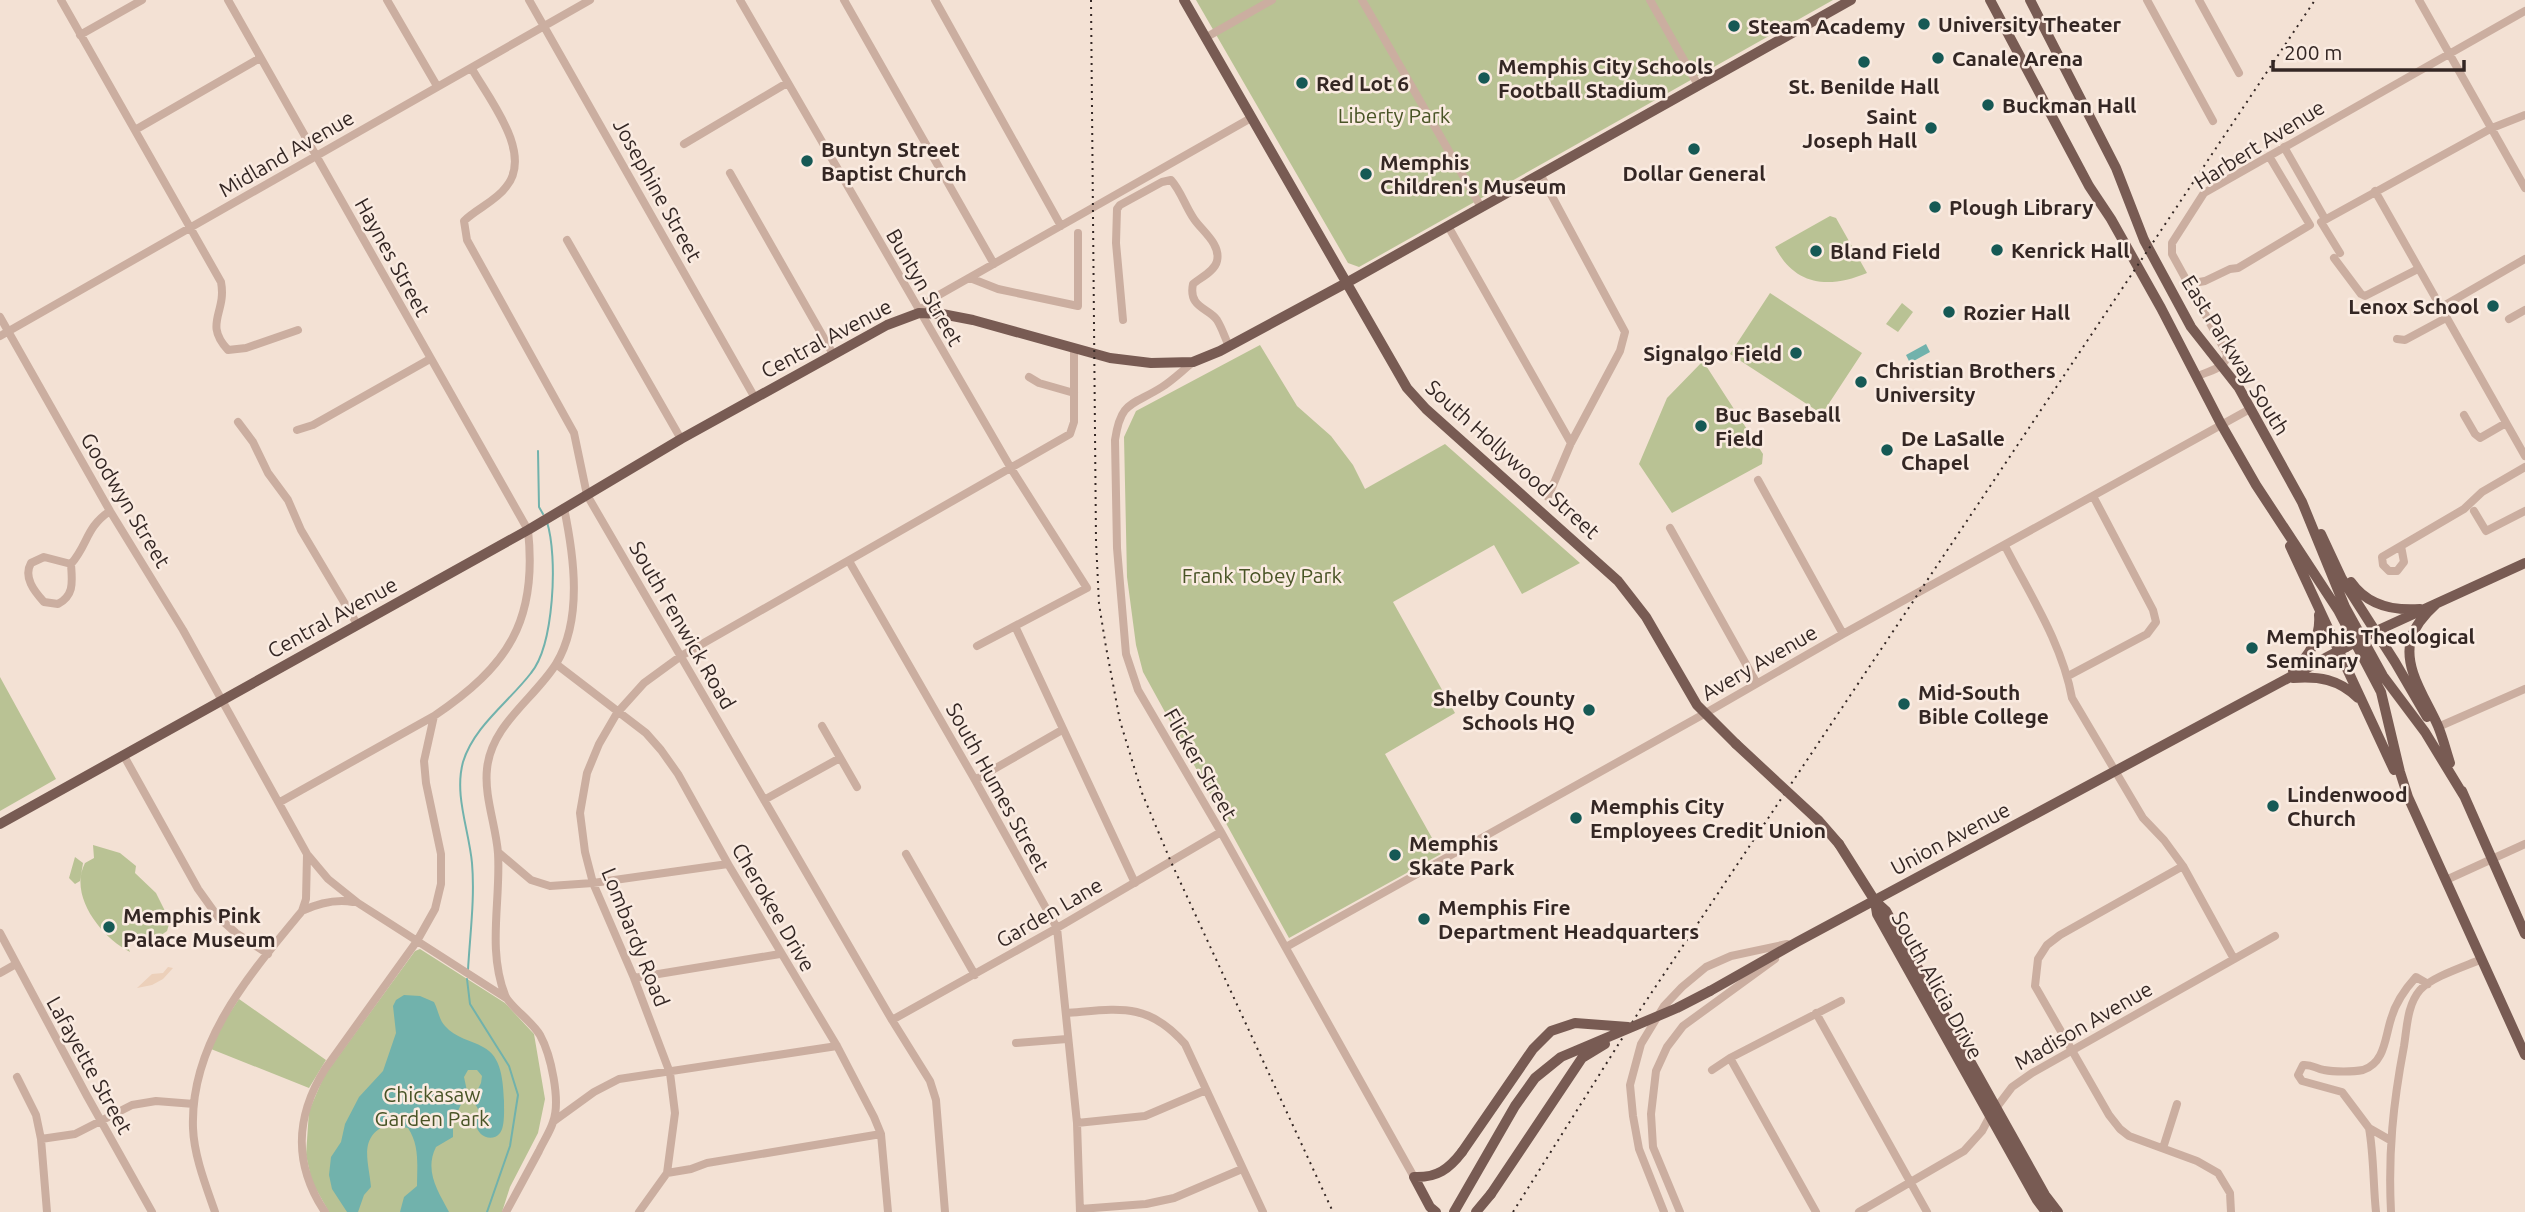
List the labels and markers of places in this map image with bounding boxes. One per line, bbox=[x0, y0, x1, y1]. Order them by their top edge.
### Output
place label: University Theater bbox=[1938, 12, 2122, 36]
place label: Steam Academy bbox=[1748, 14, 1905, 38]
marker: University Theater bbox=[1916, 16, 1932, 32]
marker: Steam Academy bbox=[1726, 18, 1742, 34]
place label: Canale Arena bbox=[1952, 46, 2083, 70]
marker: Canale Arena bbox=[1930, 50, 1946, 66]
place label: Memphis City Schools Football Stadium bbox=[1498, 54, 1713, 102]
marker: St. Benilde Hall bbox=[1856, 54, 1872, 70]
marker: Memphis City Schools Football Stadium bbox=[1476, 70, 1492, 86]
place label: Red Lot 6 bbox=[1316, 71, 1409, 95]
place label: St. Benilde Hall bbox=[1789, 74, 1939, 98]
marker: Red Lot 6 bbox=[1294, 75, 1310, 91]
place label: Buckman Hall bbox=[2002, 93, 2136, 117]
marker: Buckman Hall bbox=[1980, 97, 1996, 113]
place label: Saint Joseph Hall bbox=[1802, 104, 1917, 152]
marker: Saint Joseph Hall bbox=[1923, 120, 1939, 136]
place label: Buntyn Street Baptist Church bbox=[821, 137, 967, 185]
marker: Dollar General bbox=[1686, 141, 1702, 157]
place label: Memphis Children's Museum bbox=[1380, 150, 1566, 198]
marker: Buntyn Street Baptist Church bbox=[799, 153, 815, 169]
place label: Dollar General bbox=[1622, 161, 1766, 185]
marker: Memphis Children's Museum bbox=[1358, 166, 1374, 182]
place label: Plough Library bbox=[1949, 195, 2093, 219]
marker: Plough Library bbox=[1927, 199, 1943, 215]
place label: Kenrick Hall bbox=[2011, 238, 2130, 262]
place label: Bland Field bbox=[1830, 239, 1940, 263]
marker: Kenrick Hall bbox=[1989, 242, 2005, 258]
marker: Bland Field bbox=[1808, 243, 1824, 259]
place label: Lenox School bbox=[2348, 294, 2479, 318]
marker: Lenox School bbox=[2485, 298, 2501, 314]
place label: Rozier Hall bbox=[1963, 300, 2070, 324]
marker: Rozier Hall bbox=[1941, 304, 1957, 320]
place label: Signalgo Field bbox=[1643, 341, 1782, 365]
marker: Signalgo Field bbox=[1788, 345, 1804, 361]
place label: Christian Brothers University bbox=[1875, 358, 2056, 406]
marker: Christian Brothers University bbox=[1853, 374, 1869, 390]
place label: Buc Baseball Field bbox=[1715, 402, 1841, 450]
marker: Buc Baseball Field bbox=[1693, 418, 1709, 434]
place label: De LaSalle Chapel bbox=[1901, 426, 2005, 474]
marker: De LaSalle Chapel bbox=[1879, 442, 1895, 458]
place label: Memphis Theological Seminary bbox=[2266, 624, 2475, 672]
marker: Memphis Theological Seminary bbox=[2244, 640, 2260, 656]
place label: Mid-South Bible College bbox=[1918, 680, 2049, 728]
place label: Shelby County Schools HQ bbox=[1433, 686, 1575, 734]
marker: Mid-South Bible College bbox=[1896, 696, 1912, 712]
marker: Shelby County Schools HQ bbox=[1581, 702, 1597, 718]
place label: Lindenwood Church bbox=[2287, 782, 2408, 830]
place label: Memphis City Employees Credit Union bbox=[1590, 794, 1826, 842]
marker: Lindenwood Church bbox=[2265, 798, 2281, 814]
marker: Memphis City Employees Credit Union bbox=[1568, 810, 1584, 826]
place label: Memphis Skate Park bbox=[1409, 831, 1515, 879]
marker: Memphis Skate Park bbox=[1387, 847, 1403, 863]
place label: Memphis Fire Department Headquarters bbox=[1438, 895, 1699, 943]
place label: Memphis Pink Palace Museum bbox=[123, 903, 276, 951]
marker: Memphis Fire Department Headquarters bbox=[1416, 911, 1432, 927]
marker: Memphis Pink Palace Museum bbox=[101, 919, 117, 935]

